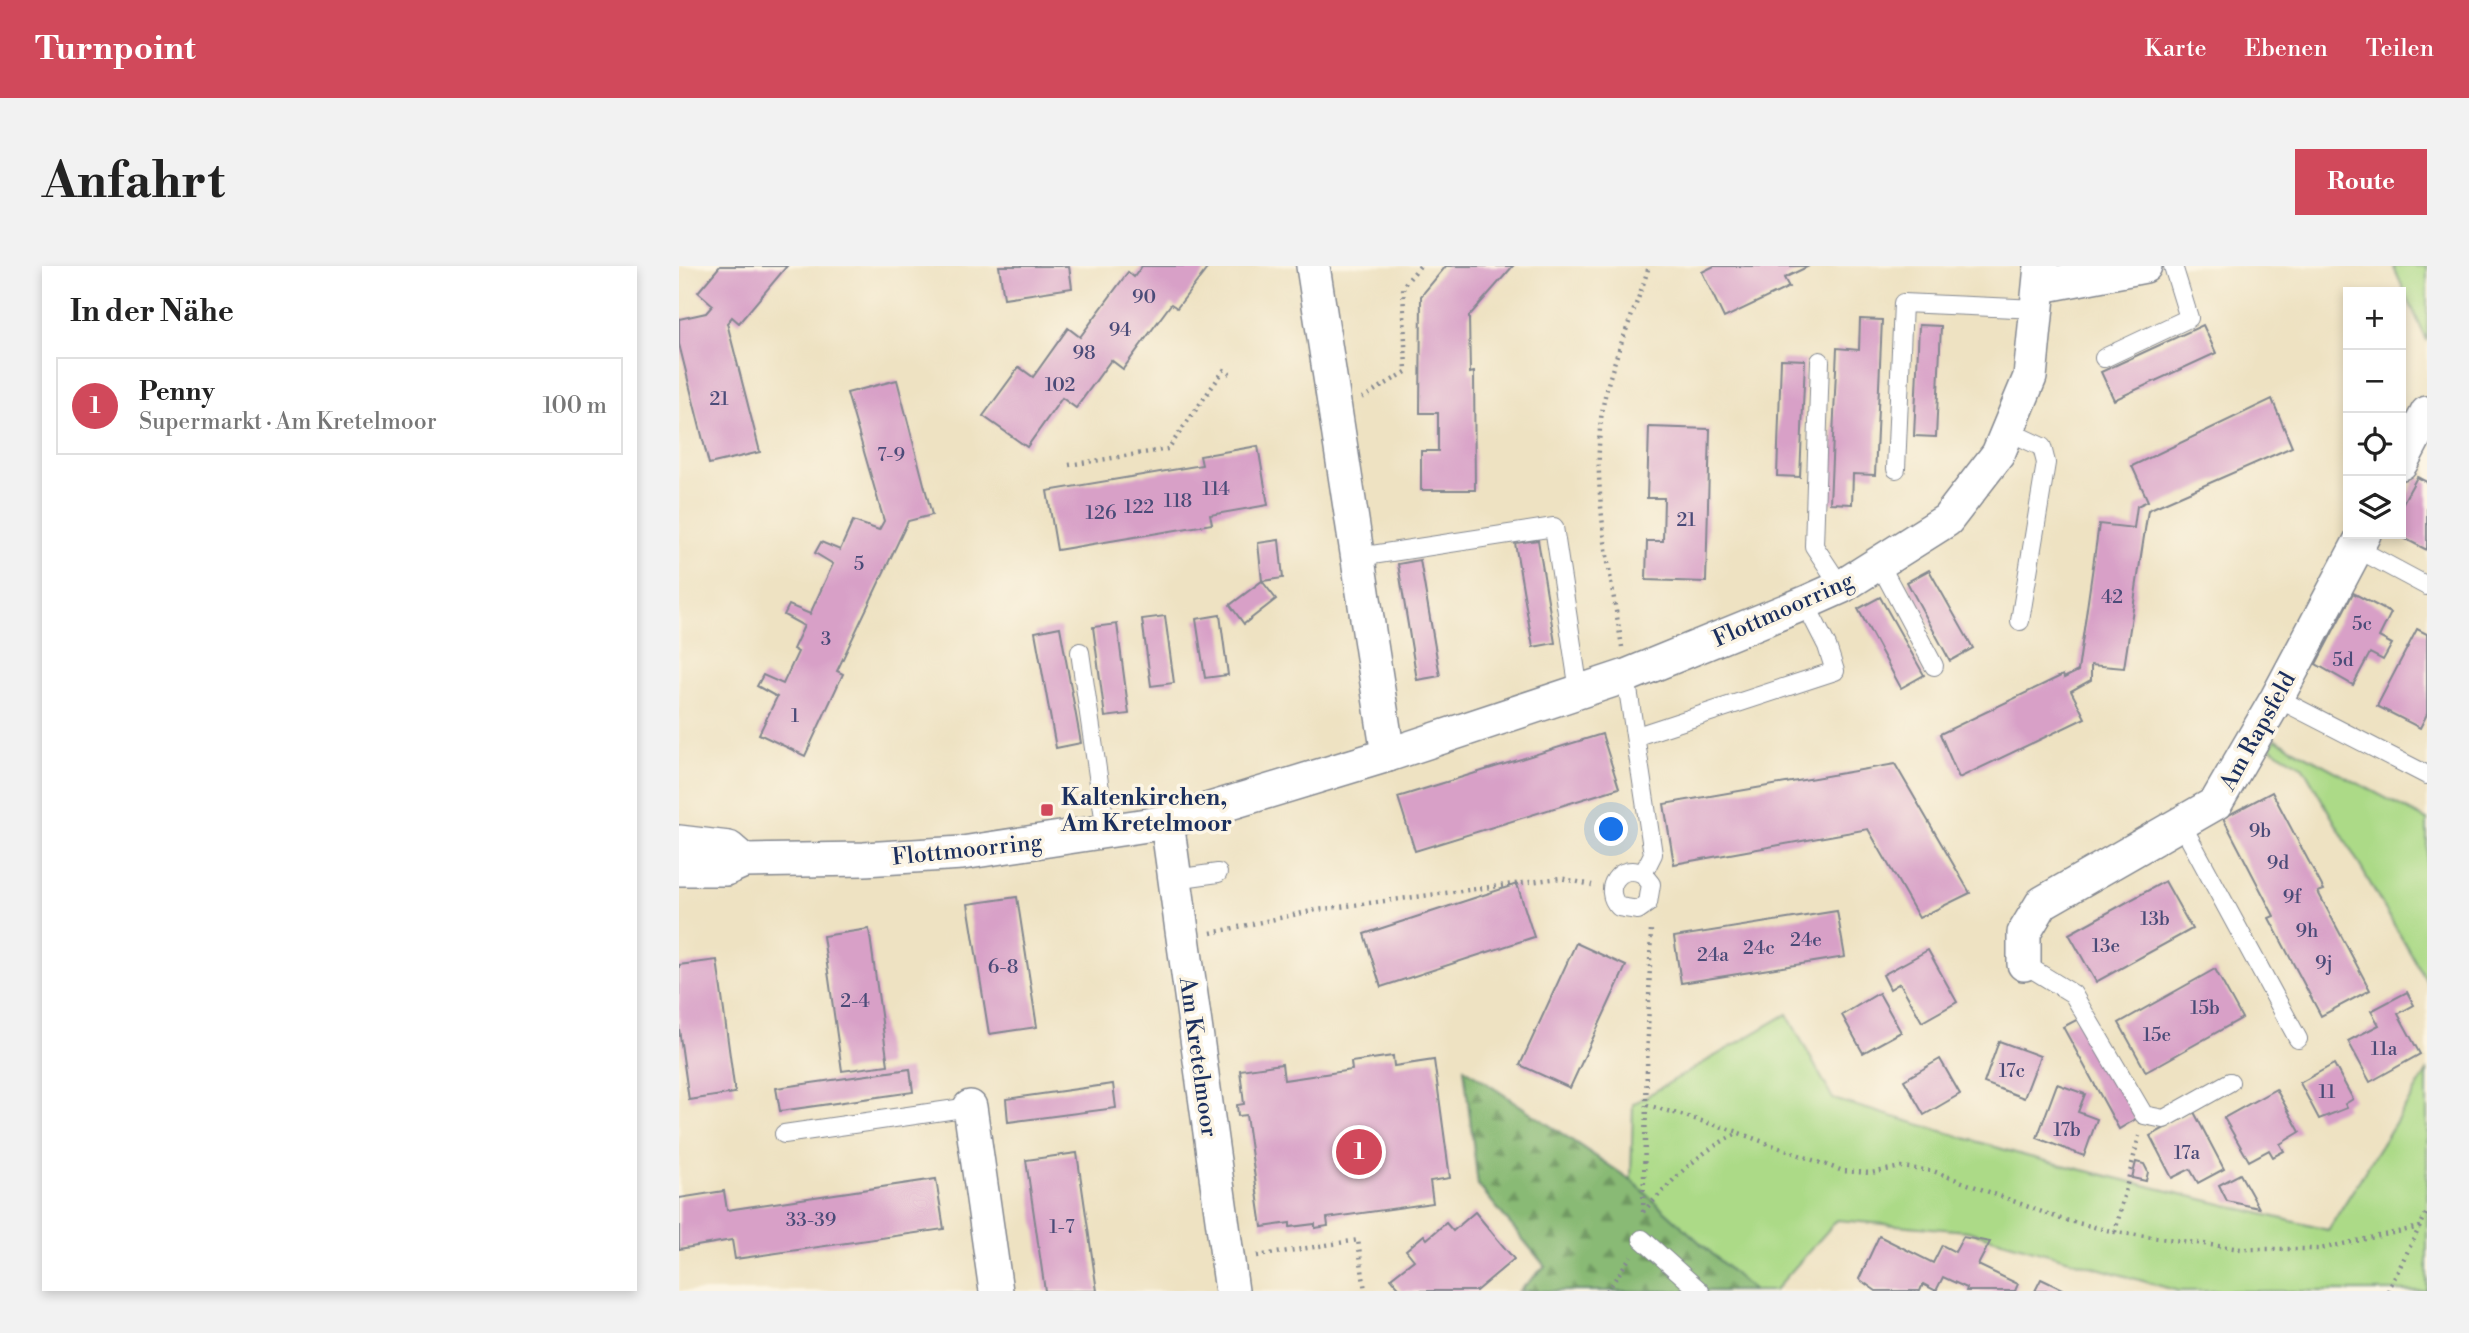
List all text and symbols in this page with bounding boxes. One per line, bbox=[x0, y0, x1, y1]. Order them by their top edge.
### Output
text: Turnpoint bbox=[35, 29, 196, 70]
text: Karte bbox=[2145, 34, 2207, 64]
text: Ebenen bbox=[2245, 34, 2328, 64]
text: Teilen bbox=[2366, 34, 2434, 64]
button: Route bbox=[2295, 149, 2427, 215]
text: Anfahrt bbox=[42, 152, 225, 213]
house number: 90 bbox=[1132, 285, 1156, 309]
map controls bbox=[2343, 287, 2406, 539]
button: + bbox=[2343, 287, 2406, 350]
text: In der Nähe bbox=[70, 293, 234, 331]
house number: 94 bbox=[1109, 318, 1131, 342]
house number: 98 bbox=[1072, 341, 1096, 365]
button: − bbox=[2343, 350, 2406, 413]
house number: 102 bbox=[1045, 373, 1075, 397]
text: Penny bbox=[139, 376, 215, 408]
house number: 21 bbox=[709, 387, 729, 411]
text: 1 bbox=[89, 392, 101, 420]
text: 100 m bbox=[542, 392, 607, 420]
text: Supermarkt · Am Kretelmoor bbox=[139, 408, 437, 436]
button: locate bbox=[2343, 413, 2406, 476]
house number: 7-9 bbox=[877, 443, 905, 467]
button: layers bbox=[2343, 476, 2406, 539]
house number: 114 bbox=[1202, 477, 1230, 501]
house number: 118 bbox=[1164, 489, 1192, 513]
house number: 122 bbox=[1124, 495, 1154, 519]
house number: 126 bbox=[1086, 501, 1116, 525]
house number: 21 bbox=[1676, 508, 1696, 532]
house number: 5 bbox=[854, 552, 864, 576]
street label: Flottmoorring bbox=[1709, 566, 1858, 653]
house number: 42 bbox=[2101, 585, 2123, 609]
house number: 5c bbox=[2352, 612, 2372, 636]
house number: 3 bbox=[821, 627, 831, 651]
house number: 5d bbox=[2332, 648, 2354, 672]
street label: Am Rapsfeld bbox=[2213, 667, 2302, 797]
house number: 1 bbox=[791, 704, 799, 728]
place label: Kaltenkirchen, Am Kretelmoor bbox=[1060, 784, 1232, 838]
marker: Kaltenkirchen, Am Kretelmoor bbox=[1039, 802, 1055, 818]
your location bbox=[1594, 812, 1628, 846]
house number: 9b bbox=[2249, 819, 2271, 843]
street label: Flottmoorring bbox=[891, 828, 1044, 872]
house number: 9d bbox=[2267, 851, 2289, 875]
house number: 9f bbox=[2283, 885, 2302, 909]
house number: 13b bbox=[2140, 907, 2170, 931]
house number: 9h bbox=[2296, 919, 2318, 943]
house number: 24e bbox=[1790, 928, 1822, 952]
house number: 13e bbox=[2092, 934, 2120, 958]
house number: 24c bbox=[1743, 936, 1775, 960]
house number: 24a bbox=[1697, 943, 1729, 967]
house number: 9j bbox=[2315, 951, 2333, 975]
house number: 6-8 bbox=[988, 955, 1018, 979]
street label: Am Kretelmoor bbox=[1173, 974, 1223, 1139]
house number: 2-4 bbox=[840, 989, 870, 1013]
house number: 15b bbox=[2190, 996, 2220, 1020]
house number: 15e bbox=[2143, 1023, 2171, 1047]
house number: 11a bbox=[2371, 1037, 2398, 1061]
house number: 17c bbox=[1999, 1059, 2025, 1083]
house number: 11 bbox=[2319, 1080, 2336, 1104]
house number: 17b bbox=[2053, 1118, 2081, 1142]
pin: 1 bbox=[1336, 1126, 1382, 1178]
house number: 17a bbox=[2174, 1141, 2201, 1165]
house number: 33-39 bbox=[786, 1208, 836, 1232]
house number: 1-7 bbox=[1049, 1215, 1075, 1239]

